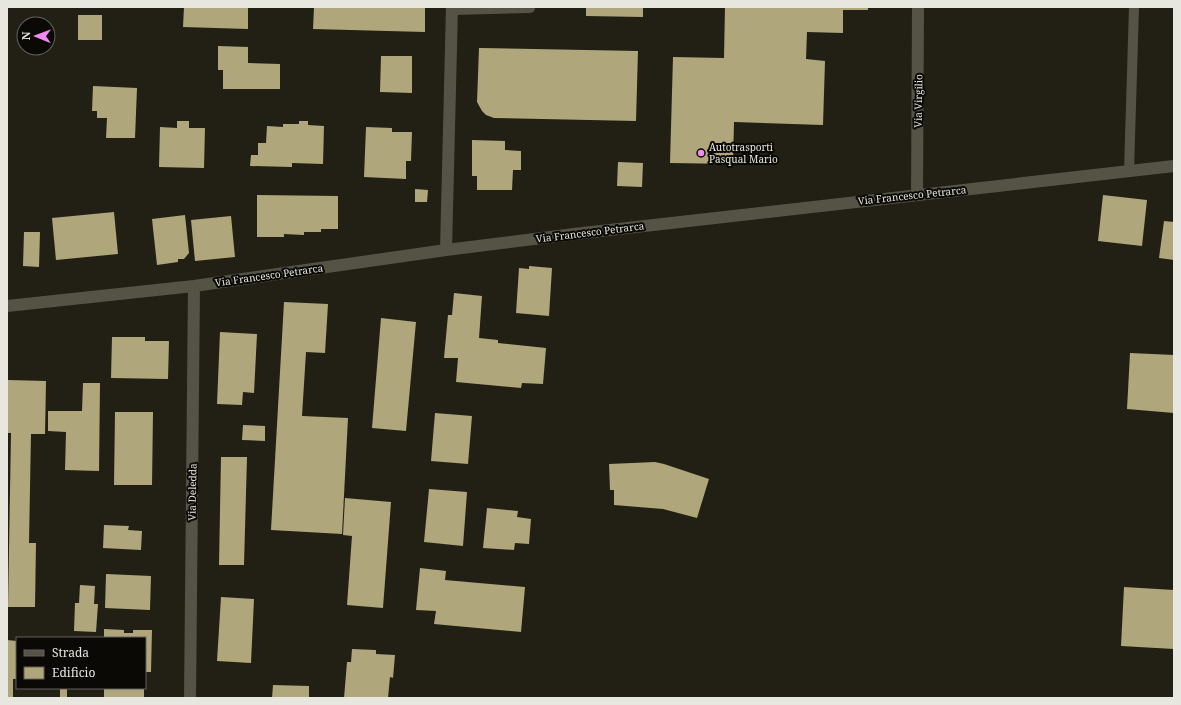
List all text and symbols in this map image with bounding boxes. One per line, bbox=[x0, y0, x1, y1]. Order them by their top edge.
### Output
north arrow bbox=[16, 16, 56, 56]
text: N bbox=[18, 31, 33, 40]
street label: Via Virgilio bbox=[911, 74, 925, 128]
place label: Autotrasporti Pasqual Mario bbox=[709, 140, 778, 166]
marker: Autotrasporti Pasqual Mario bbox=[696, 148, 706, 158]
street label: Via Francesco Petrarca bbox=[857, 182, 967, 208]
street label: Via Francesco Petrarca bbox=[535, 218, 645, 246]
street label: Via Francesco Petrarca bbox=[214, 260, 324, 290]
street label: Via Deledda bbox=[185, 463, 200, 521]
legend bbox=[16, 637, 146, 689]
text: Strada bbox=[52, 644, 89, 661]
text: Edificio bbox=[52, 664, 95, 681]

